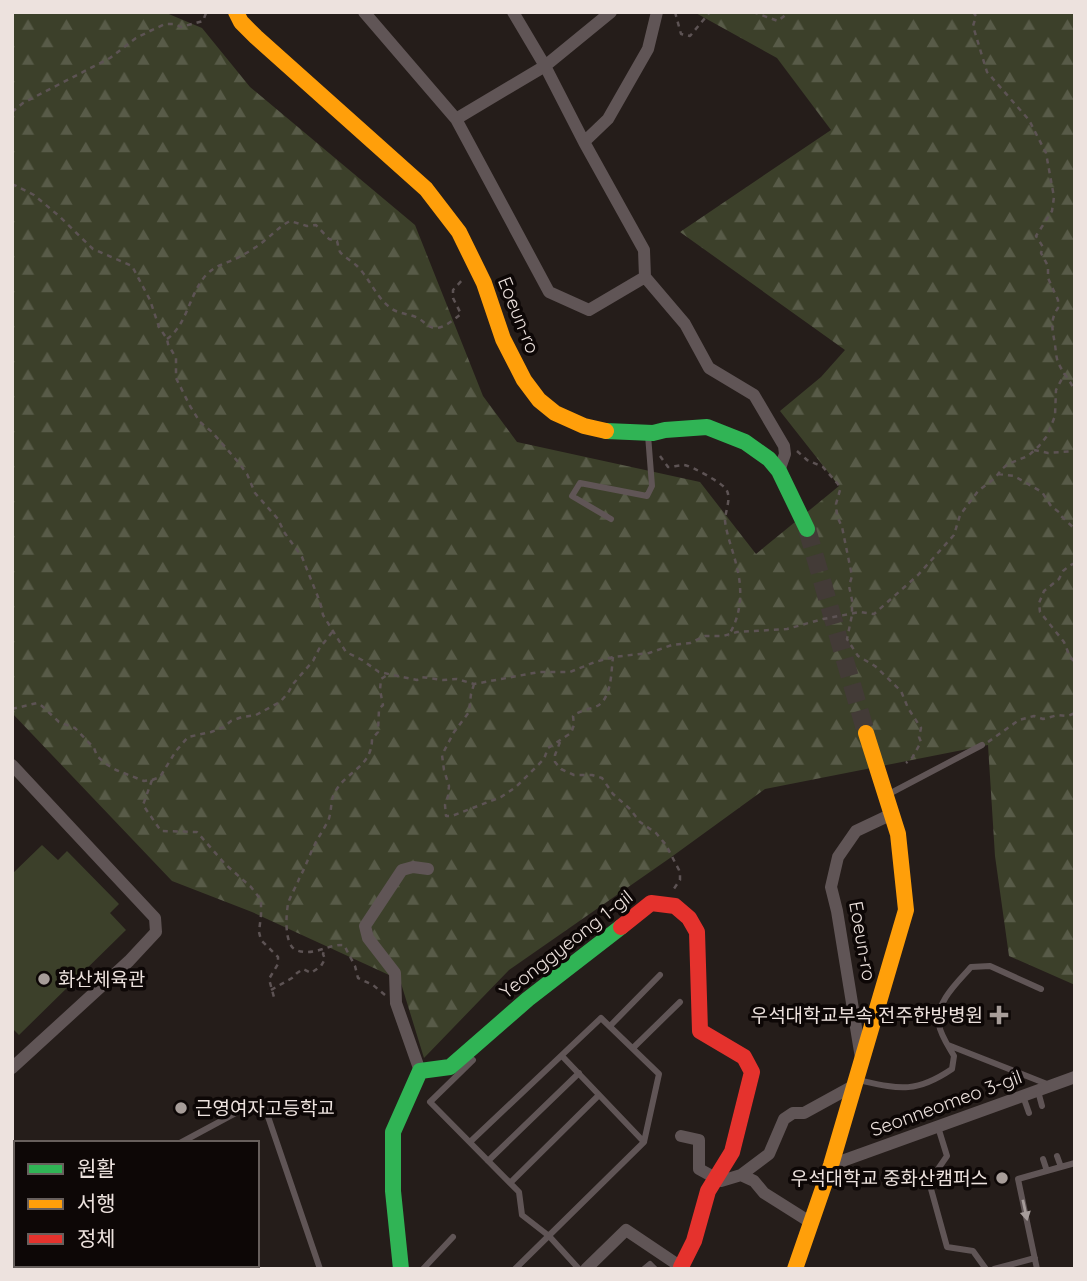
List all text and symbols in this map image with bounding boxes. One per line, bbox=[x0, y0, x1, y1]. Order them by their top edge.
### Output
street label: Eoeun-ro bbox=[493, 273, 545, 357]
street label: Yeonggyeong 1-gil bbox=[495, 885, 637, 1003]
street label: Eoeun-ro bbox=[844, 899, 882, 983]
place label: 화산체육관 bbox=[58, 967, 145, 991]
marker: 화산체육관 bbox=[36, 971, 52, 987]
place label: 우석대학교부속 전주한방병원 bbox=[751, 1003, 983, 1027]
marker: 우석대학교부속 전주한방병원 bbox=[989, 1005, 1009, 1025]
street label: Seonneomeo 3-gil bbox=[867, 1064, 1025, 1142]
place label: 근영여자고등학교 bbox=[195, 1096, 335, 1120]
marker: 근영여자고등학교 bbox=[173, 1100, 189, 1116]
legend bbox=[14, 1141, 259, 1267]
text: 원활 bbox=[77, 1155, 116, 1181]
place label: 우석대학교 중화산캠퍼스 bbox=[791, 1166, 988, 1190]
marker: 우석대학교 중화산캠퍼스 bbox=[994, 1170, 1010, 1186]
text: 서행 bbox=[77, 1190, 116, 1216]
one-way arrow bbox=[1019, 1199, 1030, 1221]
text: 정체 bbox=[77, 1225, 116, 1251]

